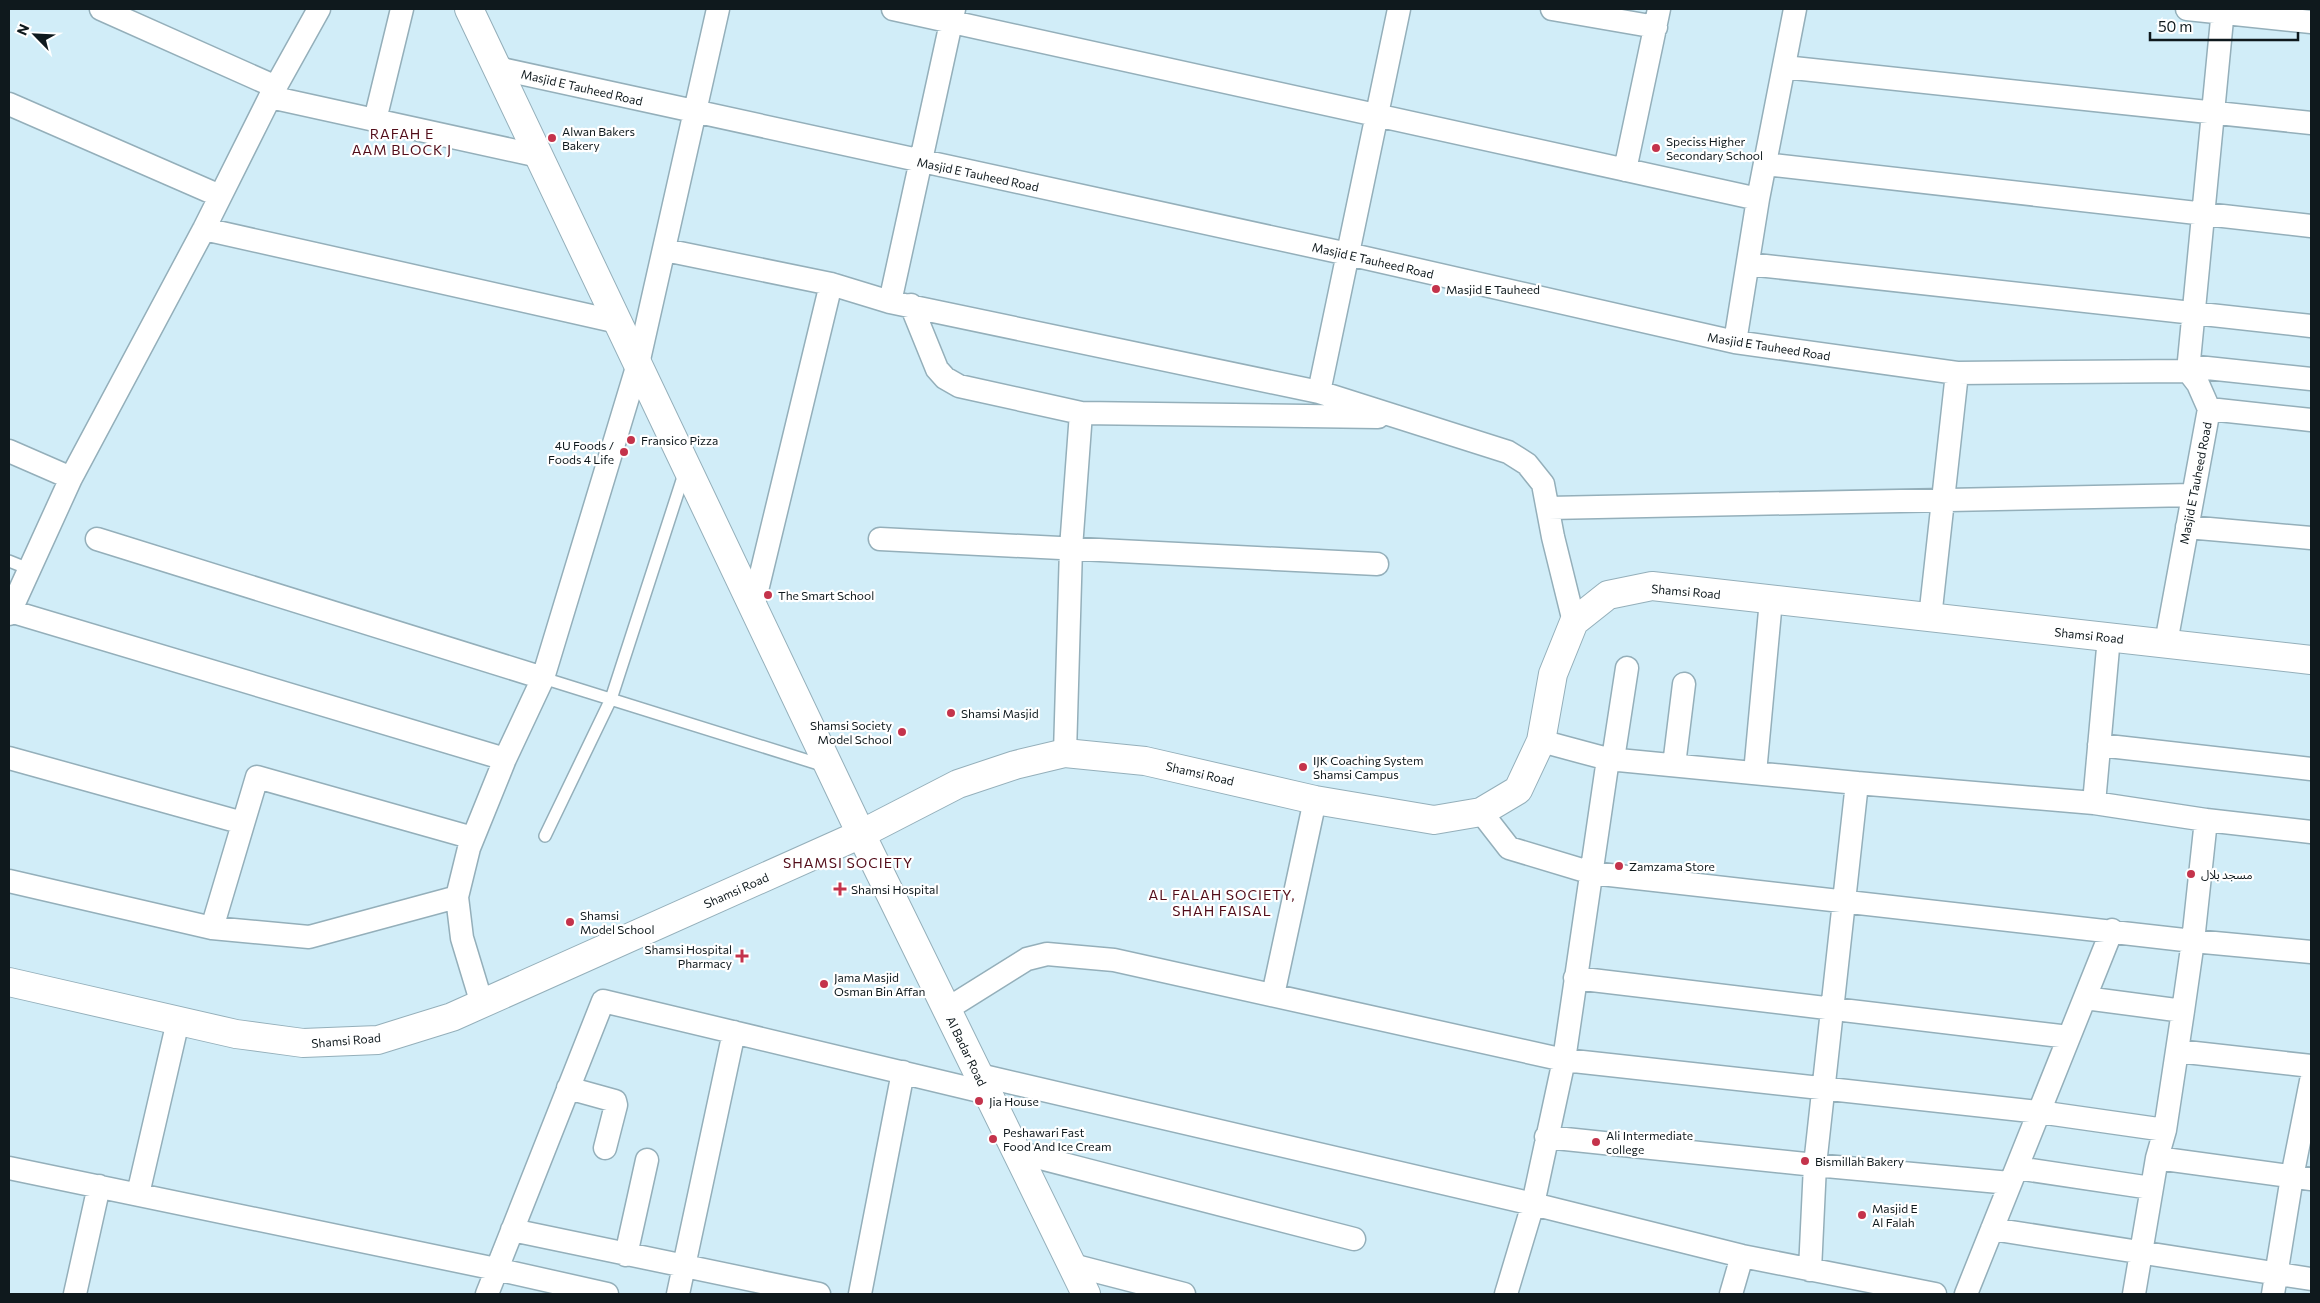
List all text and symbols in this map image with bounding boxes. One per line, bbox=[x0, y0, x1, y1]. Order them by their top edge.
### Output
north arrow bbox=[10, 10, 60, 60]
scale bar bbox=[2150, 10, 2298, 42]
text: 50 m bbox=[2158, 17, 2192, 35]
text: N bbox=[13, 21, 33, 38]
street label: Masjid E Tauheed Road bbox=[520, 66, 644, 108]
place label: Alwan Bakers Bakery bbox=[562, 124, 635, 152]
district label: RAFAH E AAM BLOCK J bbox=[352, 125, 452, 158]
marker: Alwan Bakers Bakery bbox=[546, 132, 558, 144]
place label: Speciss Higher Secondary School bbox=[1666, 134, 1763, 162]
marker: Speciss Higher Secondary School bbox=[1650, 142, 1662, 154]
street label: Masjid E Tauheed Road bbox=[916, 154, 1040, 194]
street label: Masjid E Tauheed Road bbox=[1311, 239, 1435, 281]
place label: Masjid E Tauheed bbox=[1446, 282, 1540, 296]
marker: Masjid E Tauheed bbox=[1430, 283, 1442, 295]
street label: Masjid E Tauheed Road bbox=[1707, 329, 1832, 363]
street label: Masjid E Tauheed Road bbox=[2176, 421, 2214, 545]
place label: Fransico Pizza bbox=[641, 433, 718, 447]
marker: Fransico Pizza bbox=[625, 434, 637, 446]
place label: 4U Foods / Foods 4 Life bbox=[548, 438, 614, 466]
marker: 4U Foods / Foods 4 Life bbox=[618, 446, 630, 458]
street label: Shamsi Road bbox=[1651, 581, 1721, 601]
place label: The Smart School bbox=[778, 588, 874, 602]
marker: The Smart School bbox=[762, 589, 774, 601]
street label: Shamsi Road bbox=[2054, 624, 2124, 646]
place label: Shamsi Masjid bbox=[961, 706, 1039, 720]
marker: Shamsi Masjid bbox=[945, 707, 957, 719]
place label: Shamsi Society Model School bbox=[810, 718, 892, 746]
marker: Shamsi Society Model School bbox=[896, 726, 908, 738]
place label: IJK Coaching System Shamsi Campus bbox=[1313, 753, 1423, 781]
street label: Shamsi Road bbox=[1165, 758, 1236, 788]
marker: IJK Coaching System Shamsi Campus bbox=[1297, 761, 1309, 773]
district label: SHAMSI SOCIETY bbox=[783, 854, 913, 871]
place label: Zamzama Store bbox=[1629, 859, 1715, 873]
marker: Zamzama Store bbox=[1613, 860, 1625, 872]
place label: مسجد بلال bbox=[2201, 867, 2253, 882]
marker: مسجد بلال bbox=[2185, 868, 2197, 880]
street label: Shamsi Road bbox=[701, 869, 771, 911]
marker: Shamsi Hospital bbox=[833, 882, 847, 896]
place label: Shamsi Hospital bbox=[851, 882, 938, 896]
district label: AL FALAH SOCIETY, SHAH FAISAL bbox=[1149, 886, 1295, 919]
place label: Shamsi Model School bbox=[580, 908, 654, 936]
marker: Shamsi Model School bbox=[564, 916, 576, 928]
place label: Shamsi Hospital Pharmacy bbox=[645, 942, 732, 970]
marker: Shamsi Hospital Pharmacy bbox=[736, 950, 748, 962]
place label: Jama Masjid Osman Bin Affan bbox=[834, 970, 925, 998]
marker: Jama Masjid Osman Bin Affan bbox=[818, 978, 830, 990]
street label: Al Badar Road bbox=[944, 1014, 990, 1088]
street label: Shamsi Road bbox=[311, 1030, 381, 1050]
place label: Jia House bbox=[989, 1094, 1039, 1109]
marker: Jia House bbox=[973, 1095, 985, 1107]
place label: Peshawari Fast Food And Ice Cream bbox=[1003, 1125, 1111, 1153]
place label: Ali Intermediate college bbox=[1606, 1128, 1693, 1156]
marker: Peshawari Fast Food And Ice Cream bbox=[987, 1133, 999, 1145]
marker: Ali Intermediate college bbox=[1590, 1136, 1602, 1148]
place label: Bismillah Bakery bbox=[1815, 1154, 1904, 1168]
marker: Bismillah Bakery bbox=[1799, 1155, 1811, 1167]
place label: Masjid E Al Falah bbox=[1872, 1201, 1918, 1229]
marker: Masjid E Al Falah bbox=[1856, 1209, 1868, 1221]

